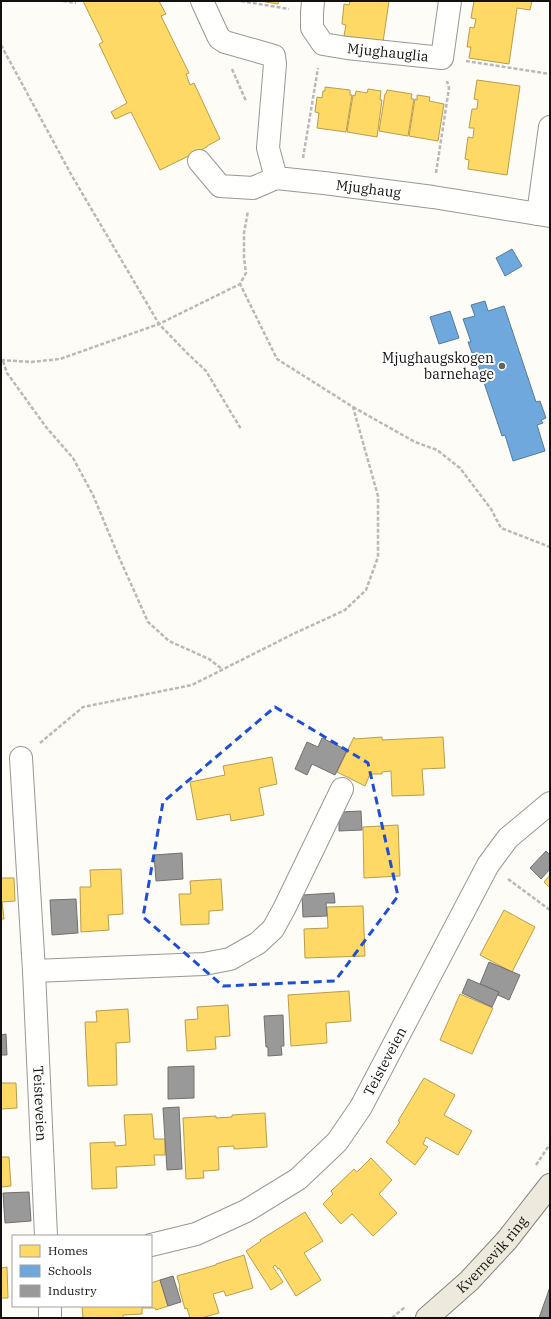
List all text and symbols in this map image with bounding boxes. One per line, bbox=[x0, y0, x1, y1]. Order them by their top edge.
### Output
street label: Mjughauglia bbox=[346, 39, 430, 66]
street label: Mjughaug bbox=[335, 176, 403, 202]
place label: Mjughaugskogen barnehage bbox=[382, 349, 494, 383]
marker: Mjughaugskogen barnehage bbox=[497, 361, 507, 371]
street label: Teisteveien bbox=[359, 1024, 410, 1099]
street label: Teisteveien bbox=[29, 1065, 51, 1142]
street label: Kvernevik ring bbox=[453, 1212, 532, 1297]
legend bbox=[12, 1235, 152, 1307]
text: Homes bbox=[48, 1243, 88, 1258]
text: Schools bbox=[48, 1263, 92, 1278]
text: Industry bbox=[48, 1283, 97, 1298]

